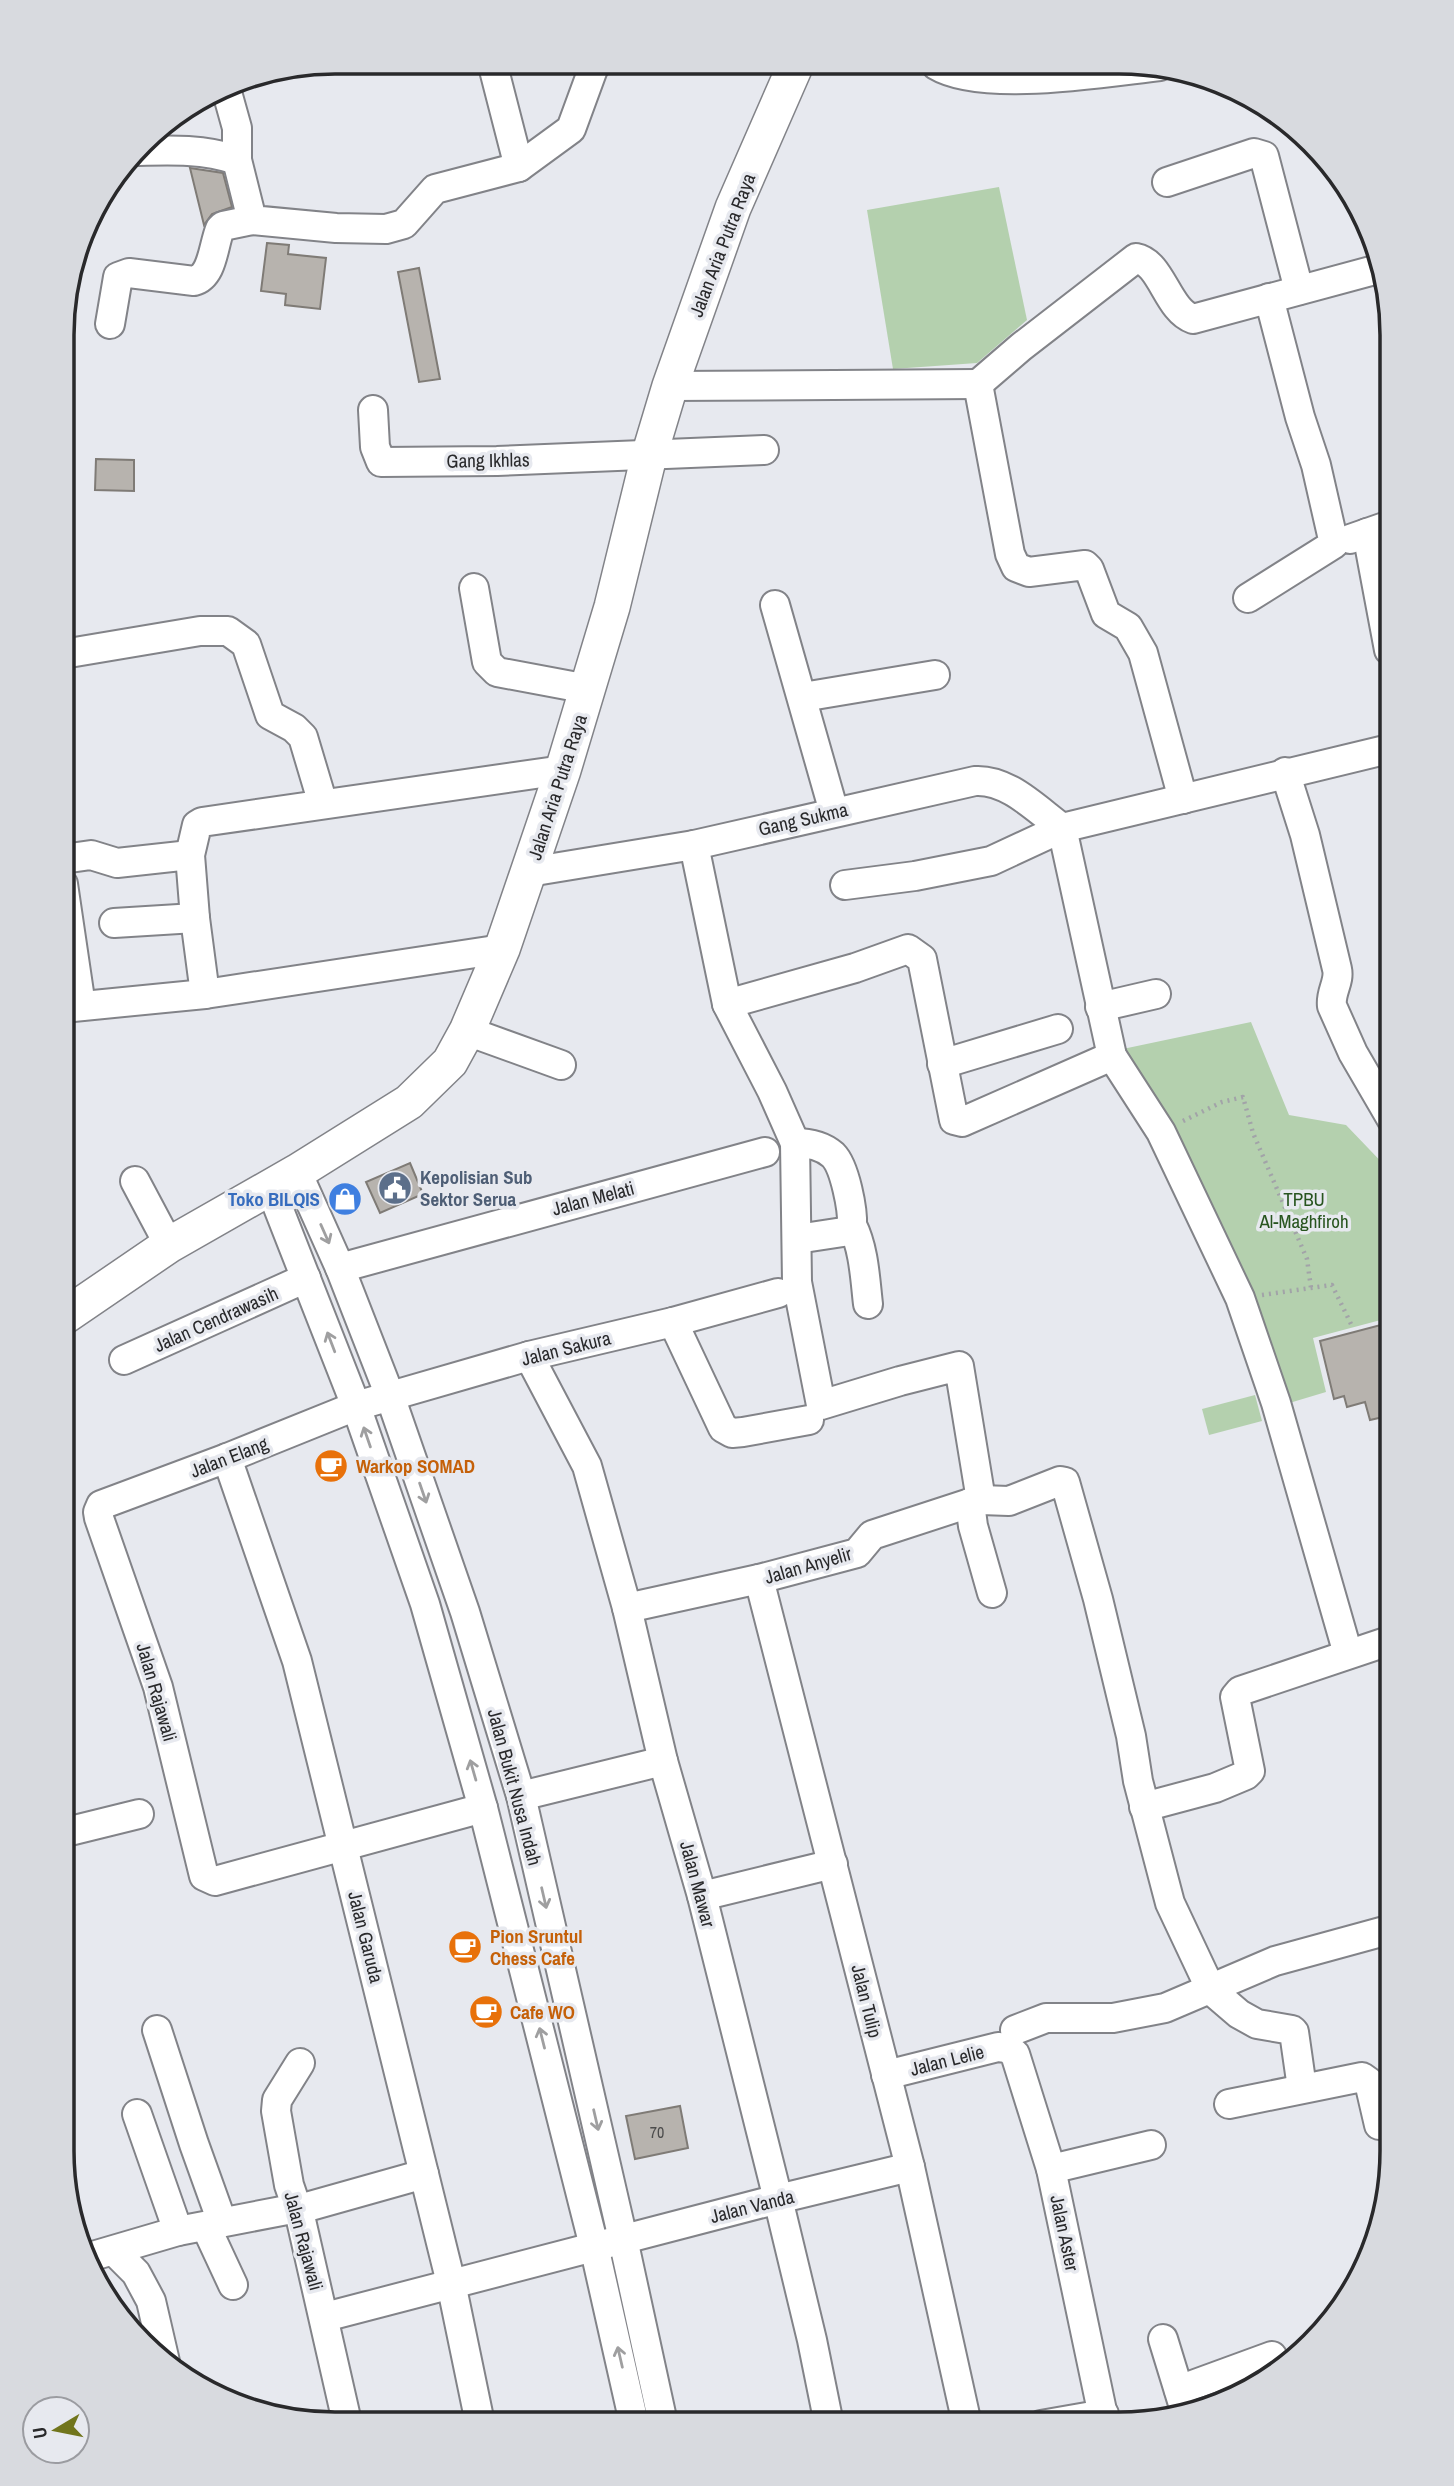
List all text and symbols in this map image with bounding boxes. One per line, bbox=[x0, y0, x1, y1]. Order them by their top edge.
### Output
street label: Jalan Aria Putra Raya bbox=[683, 169, 761, 320]
street label: Gang Ikhlas bbox=[446, 446, 530, 474]
street label: Jalan Aria Putra Raya bbox=[521, 711, 593, 863]
street label: Gang Sukma bbox=[756, 796, 851, 842]
place label: Kepolisian Sub Sektor Serua bbox=[420, 1164, 533, 1212]
public building icon: Kepolisian Sub Sektor Serua bbox=[376, 1169, 414, 1207]
street label: Jalan Melati bbox=[549, 1175, 637, 1221]
shop icon: Toko BILQIS bbox=[326, 1180, 364, 1218]
place label: Toko BILQIS bbox=[228, 1186, 320, 1212]
park label: TPBU Al-Maghfiroh bbox=[1258, 1186, 1349, 1234]
one-way arrow bbox=[319, 1223, 332, 1245]
street label: Jalan Cendrawasih bbox=[150, 1280, 282, 1358]
street label: Jalan Sakura bbox=[519, 1324, 614, 1372]
one-way arrow bbox=[324, 1332, 337, 1354]
one-way arrow bbox=[360, 1426, 372, 1448]
street label: Jalan Elang bbox=[186, 1430, 272, 1484]
cafe icon: Warkop SOMAD bbox=[312, 1447, 350, 1485]
place label: Warkop SOMAD bbox=[356, 1453, 475, 1479]
one-way arrow bbox=[418, 1481, 430, 1503]
street label: Jalan Anyelir bbox=[762, 1540, 855, 1590]
street label: Jalan Rajawali bbox=[131, 1640, 183, 1744]
street label: Jalan Bukit Nusa Indah bbox=[482, 1706, 548, 1868]
one-way arrow bbox=[465, 1759, 478, 1781]
street label: Jalan Mawar bbox=[674, 1838, 722, 1931]
one-way arrow bbox=[538, 1886, 552, 1909]
street label: Jalan Garuda bbox=[342, 1888, 390, 1986]
place label: Pion Sruntul Chess Cafe bbox=[490, 1923, 583, 1971]
cafe icon: Pion Sruntul Chess Cafe bbox=[446, 1928, 484, 1966]
street label: Jalan Tulip bbox=[845, 1962, 889, 2040]
cafe icon: Cafe WO bbox=[467, 1993, 505, 2031]
place label: Cafe WO bbox=[510, 1999, 575, 2025]
one-way arrow bbox=[535, 2027, 548, 2050]
street label: Jalan Lelie bbox=[907, 2038, 987, 2082]
one-way arrow bbox=[589, 2108, 603, 2131]
house number: 70 bbox=[650, 2121, 664, 2143]
street label: Jalan Vanda bbox=[707, 2183, 797, 2229]
street label: Jalan Rajawali bbox=[278, 2189, 330, 2293]
street label: Jalan Aster bbox=[1044, 2193, 1086, 2274]
one-way arrow bbox=[612, 2346, 626, 2369]
north arrow bbox=[21, 2395, 91, 2465]
text: U bbox=[25, 2425, 53, 2441]

